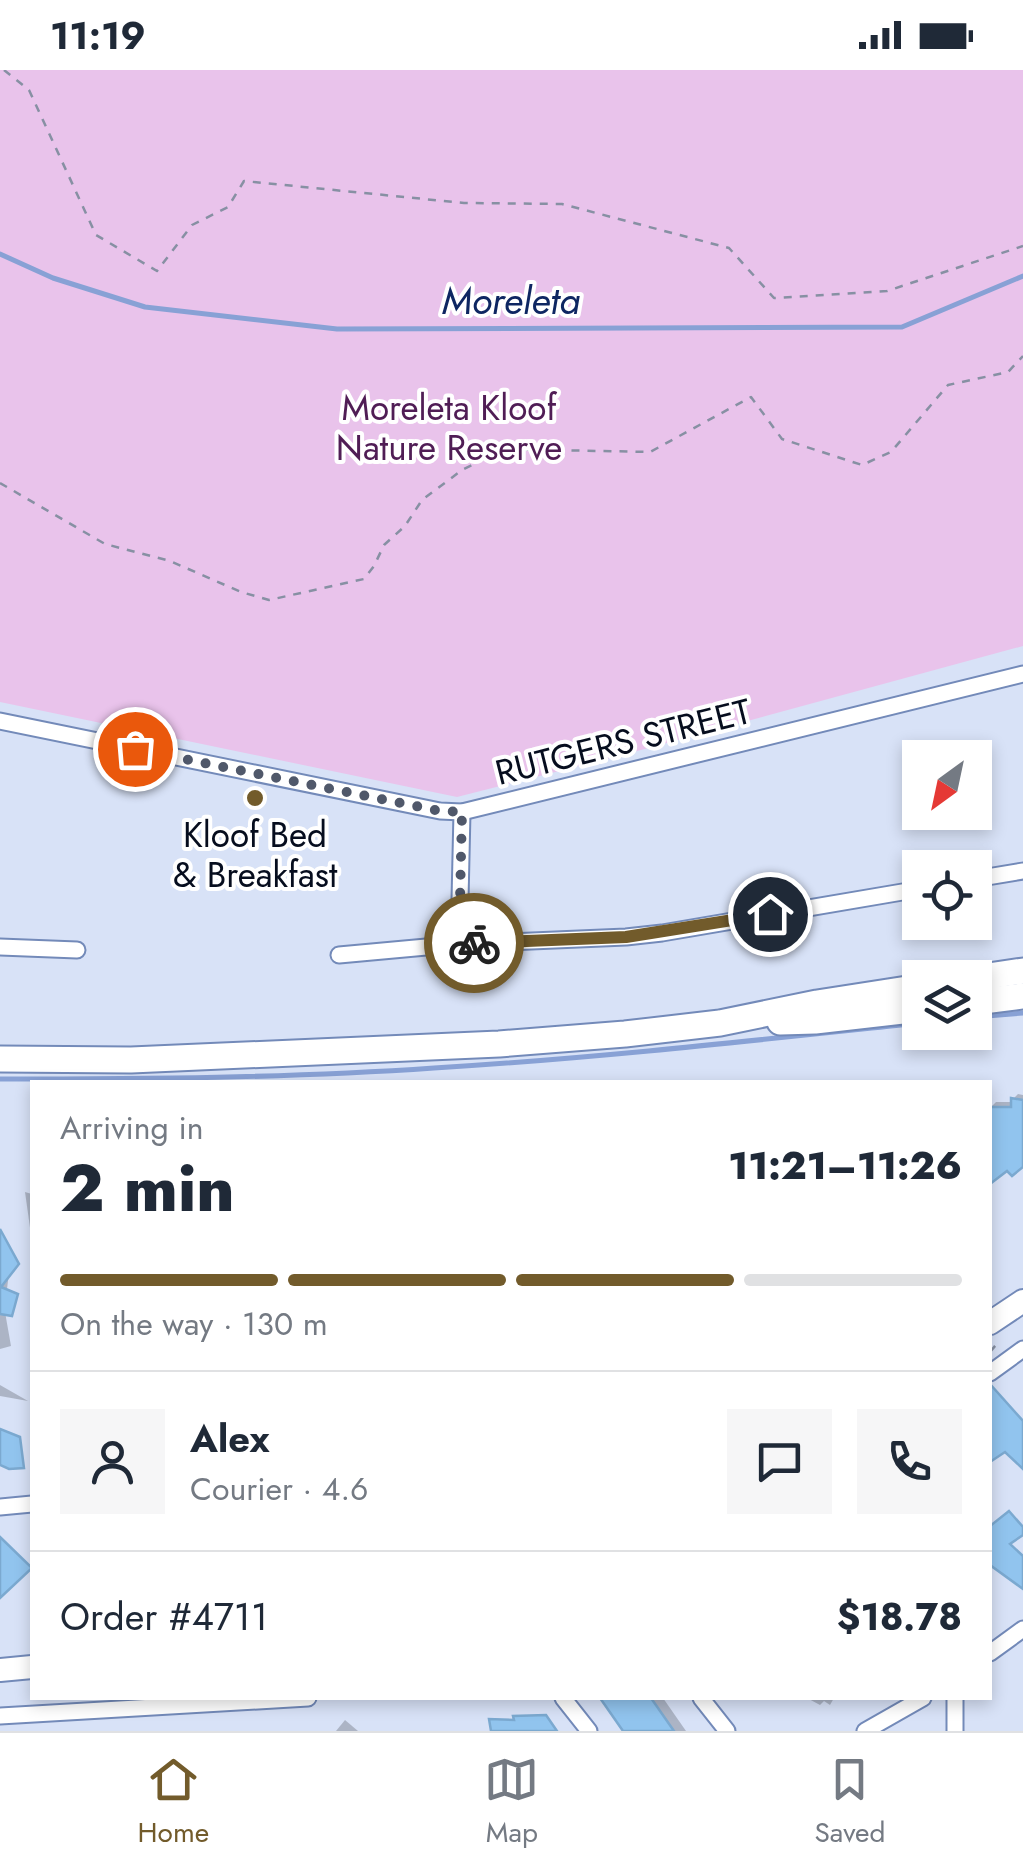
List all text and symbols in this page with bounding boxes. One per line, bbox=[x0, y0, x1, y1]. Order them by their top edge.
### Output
text: 11:19 bbox=[50, 8, 146, 63]
water label: Moreleta bbox=[442, 273, 580, 328]
park label: Moreleta Kloof Nature Reserve bbox=[336, 383, 562, 473]
street label: RUTGERS STREET bbox=[490, 686, 756, 798]
pin bbox=[93, 707, 178, 792]
icon: bag bbox=[108, 722, 163, 777]
north arrow bbox=[902, 740, 992, 830]
map controls bbox=[902, 740, 992, 1050]
marker: Kloof Bed & Breakfast bbox=[244, 787, 266, 809]
place label: Kloof Bed & Breakfast bbox=[173, 810, 338, 900]
button: locate bbox=[902, 850, 992, 940]
pin bbox=[728, 872, 813, 957]
icon: home bbox=[743, 887, 798, 942]
courier bbox=[424, 893, 524, 993]
icon: bike bbox=[447, 916, 502, 971]
button: layers bbox=[902, 960, 992, 1050]
text: Arriving in bbox=[60, 1105, 204, 1151]
text: 11:21–11:26 bbox=[728, 1138, 962, 1193]
text: 2 min bbox=[60, 1141, 235, 1235]
text: On the way · 130 m bbox=[60, 1301, 328, 1347]
button: person bbox=[60, 1409, 165, 1514]
button: chat bbox=[727, 1409, 832, 1514]
button: phone bbox=[857, 1409, 962, 1514]
text: Alex bbox=[190, 1411, 270, 1466]
text: Courier · 4.6 bbox=[190, 1466, 368, 1512]
text: Order #4711 bbox=[60, 1589, 268, 1644]
text: $18.78 bbox=[837, 1589, 962, 1644]
tab: Home bbox=[138, 1752, 209, 1853]
tab: Map bbox=[484, 1752, 539, 1853]
tab: Saved bbox=[814, 1752, 885, 1853]

